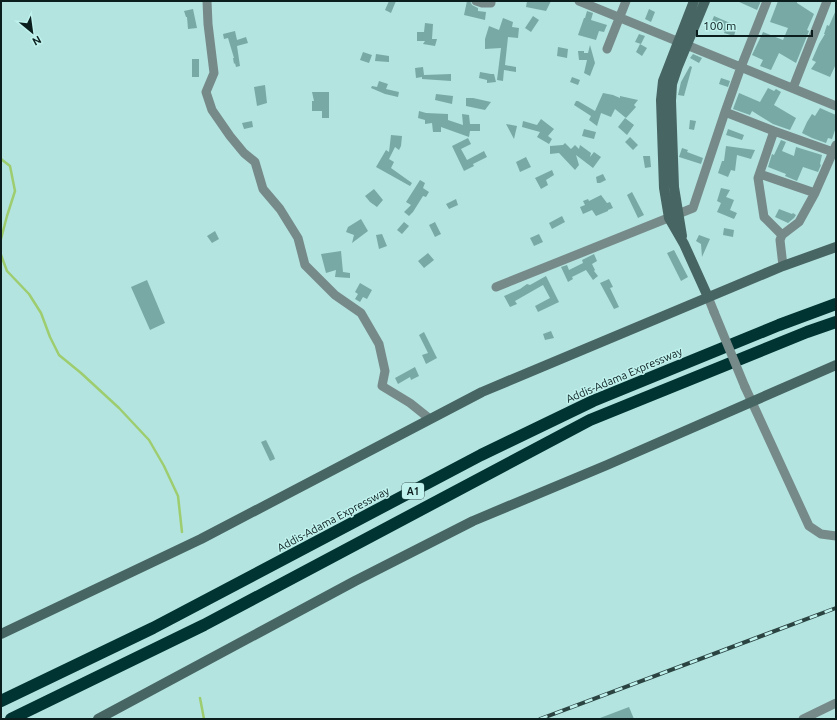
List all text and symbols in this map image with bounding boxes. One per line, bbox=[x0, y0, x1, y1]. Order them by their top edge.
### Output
north arrow bbox=[12, 12, 52, 52]
scale bar bbox=[697, 12, 812, 38]
text: 100 m bbox=[703, 19, 736, 32]
text: N bbox=[30, 34, 43, 48]
street label: Addis-Adama Expressway bbox=[564, 345, 685, 405]
road number: A1 bbox=[402, 483, 424, 499]
street label: Addis-Adama Expressway bbox=[275, 484, 392, 554]

